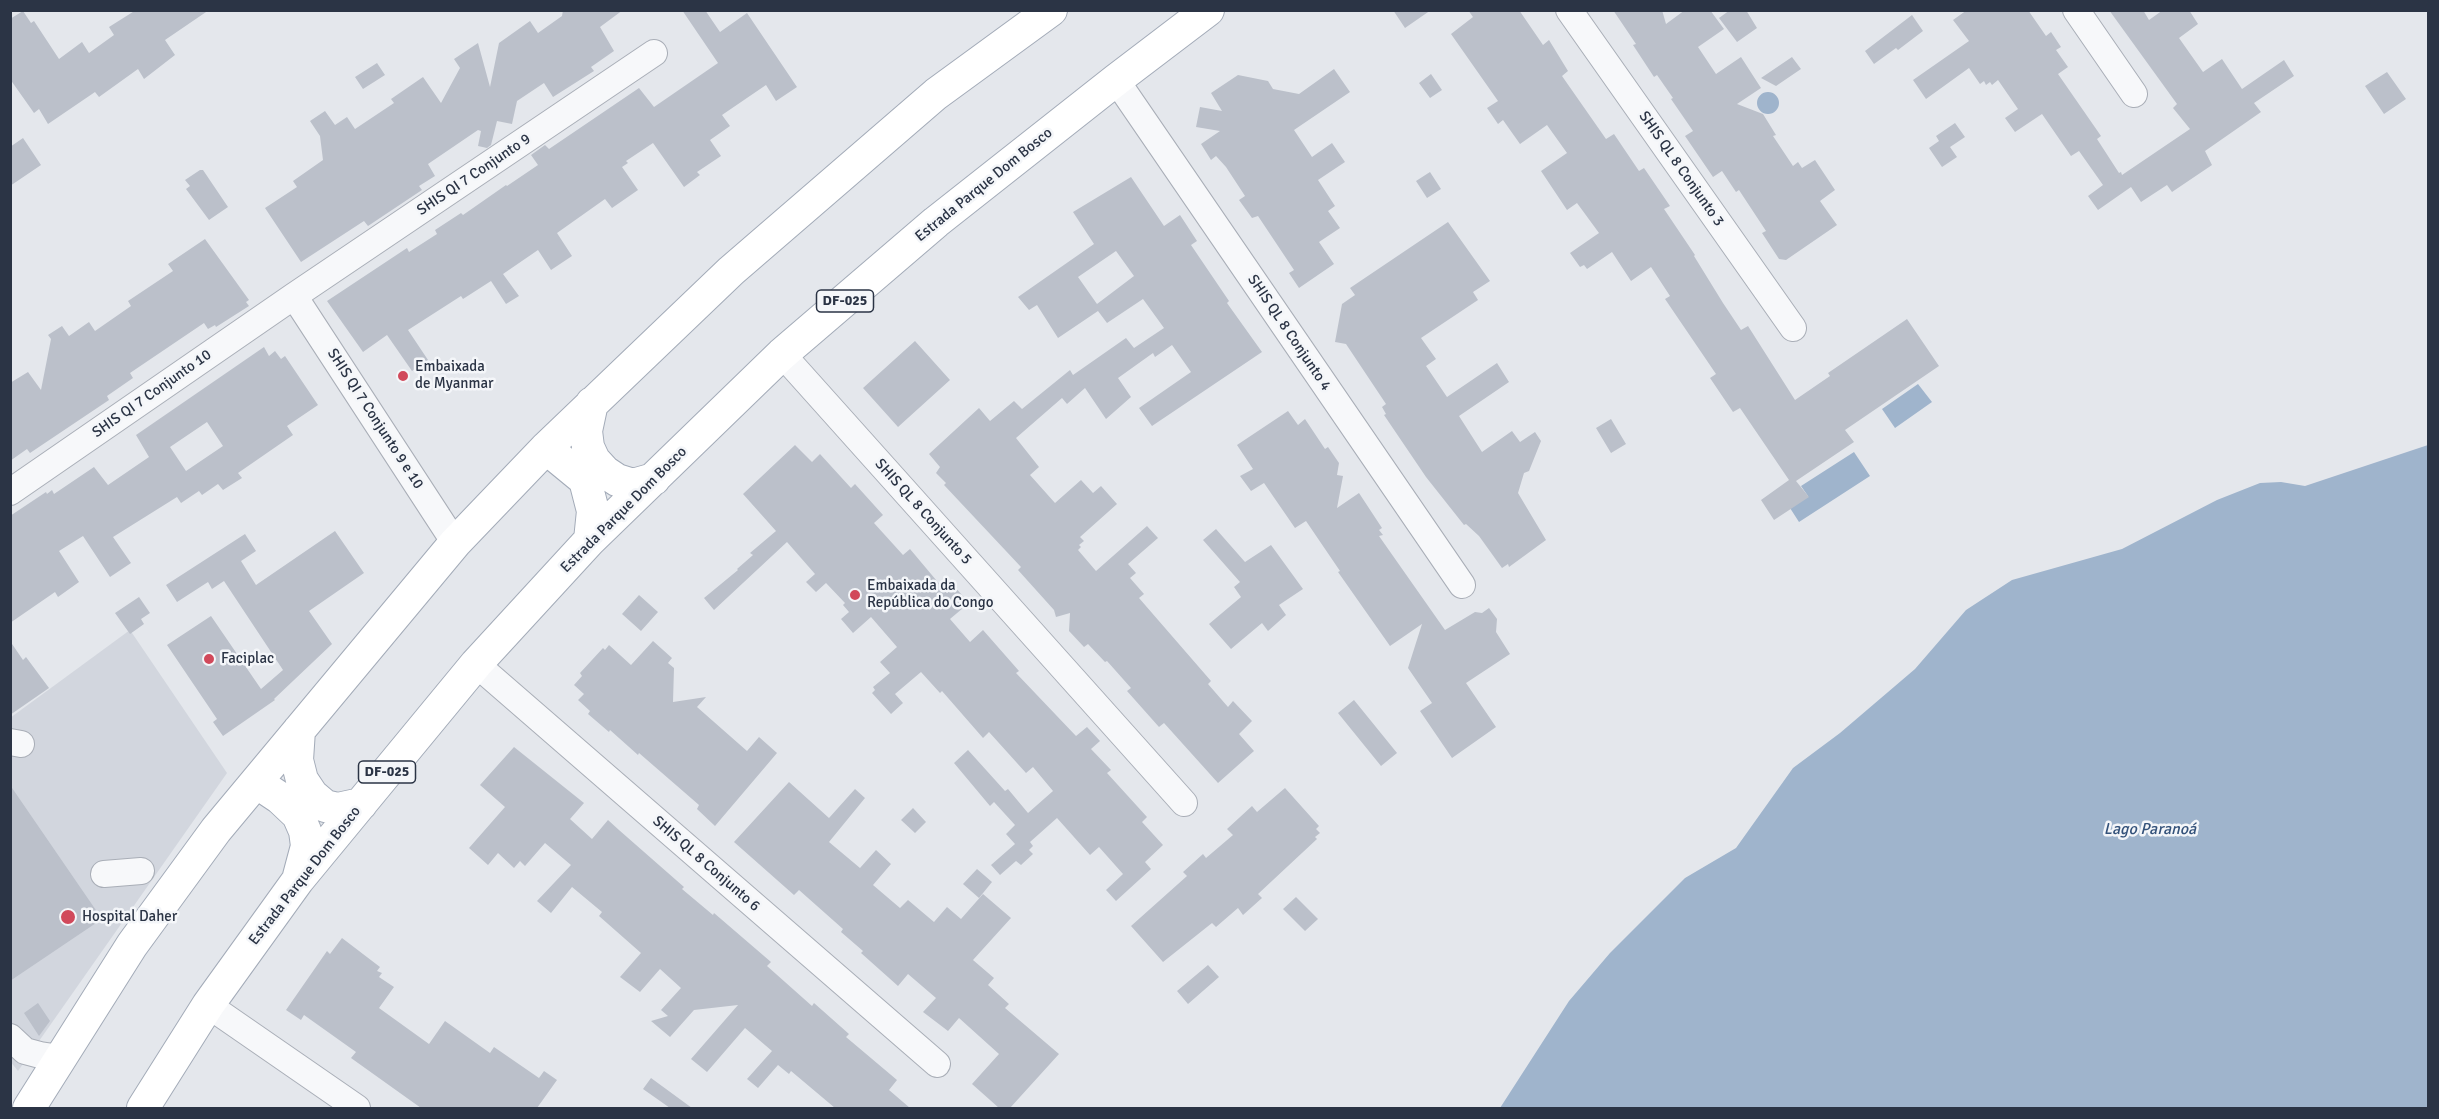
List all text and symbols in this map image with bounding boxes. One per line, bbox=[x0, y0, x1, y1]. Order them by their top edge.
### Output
street label: SHIS QL 8 Conjunto 3 bbox=[1634, 108, 1728, 230]
street label: Estrada Parque Dom Bosco bbox=[912, 124, 1056, 246]
street label: SHIS QI 7 Conjunto 9 bbox=[414, 130, 534, 220]
street label: SHIS QL 8 Conjunto 4 bbox=[1243, 271, 1335, 395]
road number: DF-025 bbox=[816, 290, 874, 312]
street label: SHIS QI 7 Conjunto 10 bbox=[89, 346, 215, 442]
street label: SHIS QI 7 Conjunto 9 e 10 bbox=[323, 346, 427, 492]
place label: Embaixada de Myanmar bbox=[415, 358, 494, 393]
marker: Embaixada de Myanmar bbox=[396, 369, 410, 383]
street label: Estrada Parque Dom Bosco bbox=[557, 443, 691, 577]
street label: SHIS QL 8 Conjunto 5 bbox=[871, 455, 975, 569]
place label: Embaixada da República do Congo bbox=[867, 577, 993, 612]
marker: Embaixada da República do Congo bbox=[848, 588, 862, 602]
place label: Faciplac bbox=[221, 650, 274, 668]
marker: Faciplac bbox=[202, 652, 216, 666]
road number: DF-025 bbox=[358, 761, 416, 783]
street label: Estrada Parque Dom Bosco bbox=[245, 803, 365, 949]
street label: SHIS QL 8 Conjunto 6 bbox=[649, 812, 763, 916]
water label: Lago Paranoá bbox=[2104, 820, 2196, 840]
marker: Hospital Daher bbox=[59, 908, 77, 926]
place label: Hospital Daher bbox=[82, 908, 177, 926]

